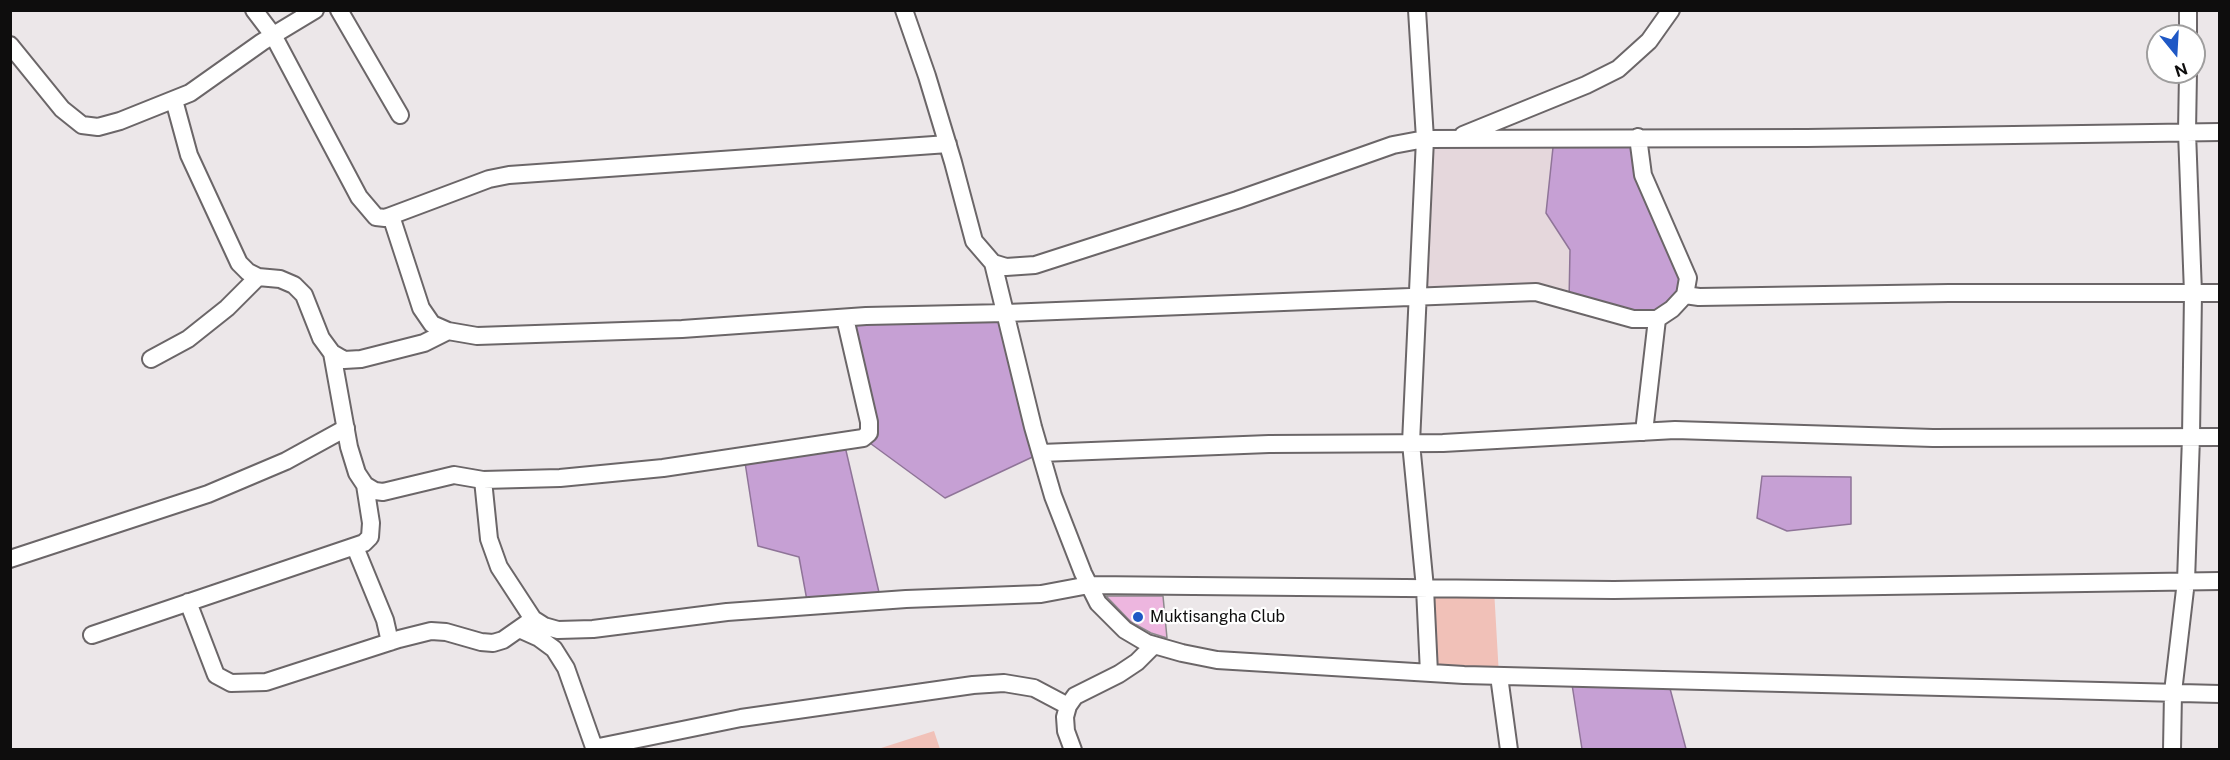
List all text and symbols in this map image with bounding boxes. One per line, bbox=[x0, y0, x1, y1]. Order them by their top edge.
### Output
north arrow bbox=[2146, 24, 2206, 84]
text: N bbox=[2172, 59, 2190, 81]
place label: Muktisangha Club bbox=[1150, 607, 1285, 627]
marker: Muktisangha Club bbox=[1131, 610, 1145, 624]

